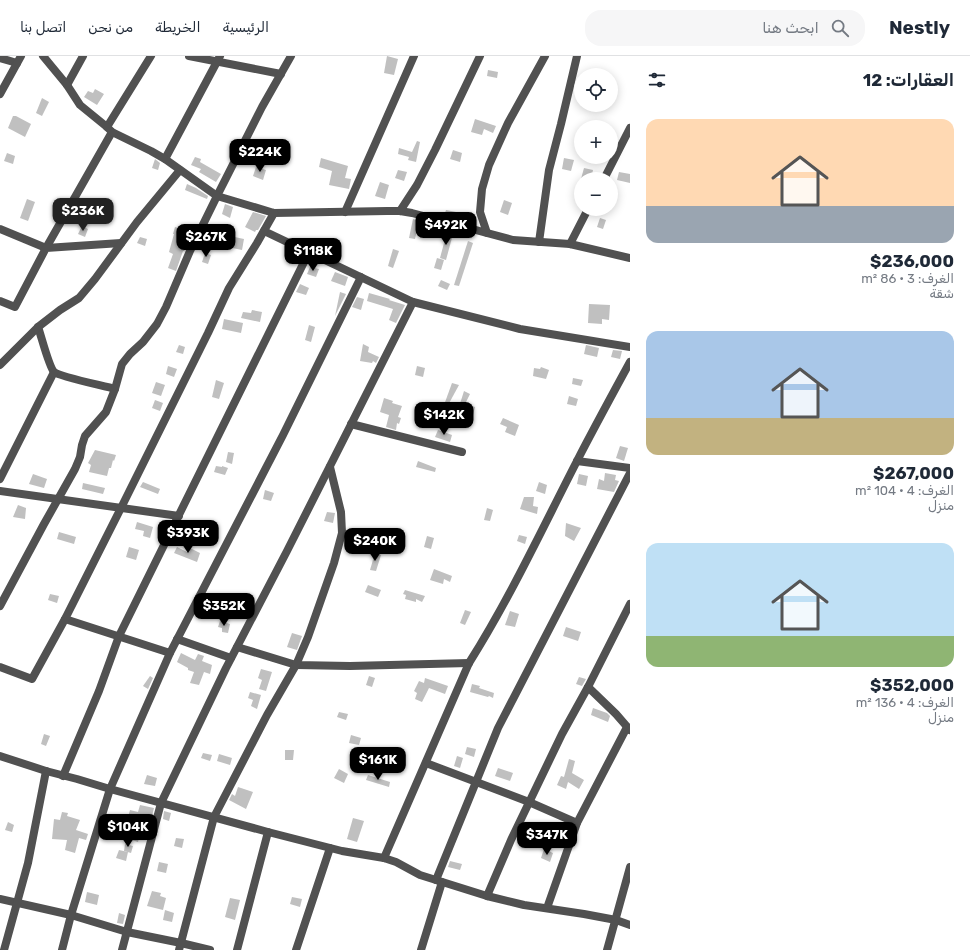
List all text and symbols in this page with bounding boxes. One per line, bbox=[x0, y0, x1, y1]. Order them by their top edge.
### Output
search box bbox=[585, 10, 865, 46]
text: Nestly bbox=[889, 16, 950, 39]
icon: search bbox=[829, 17, 851, 39]
text: اتصل بنا bbox=[20, 19, 66, 36]
text: من نحن bbox=[88, 19, 133, 36]
text: الخريطة bbox=[155, 19, 200, 36]
text: الرئيسية bbox=[222, 19, 269, 36]
text: ابحث هنا bbox=[762, 19, 819, 37]
map controls bbox=[574, 68, 618, 216]
button: locate bbox=[574, 68, 618, 112]
icon: filters bbox=[646, 69, 668, 91]
text: العقارات: 12 bbox=[863, 70, 954, 90]
button: + bbox=[574, 120, 618, 164]
pin: $224K bbox=[232, 139, 288, 173]
text: $224K bbox=[238, 144, 282, 159]
icon: home bbox=[764, 145, 836, 217]
button: − bbox=[574, 172, 618, 216]
pin: $236K bbox=[55, 198, 111, 232]
text: $236K bbox=[62, 203, 104, 218]
pin: $492K bbox=[418, 212, 474, 246]
text: $492K bbox=[425, 217, 467, 232]
pin: $267K bbox=[178, 224, 234, 258]
text: $267K bbox=[185, 229, 227, 244]
pin: $118K bbox=[285, 238, 341, 272]
text: $118K bbox=[293, 243, 333, 258]
text: $236,000 bbox=[870, 251, 954, 271]
text: الغرف: 3 · 86 m² bbox=[861, 271, 954, 286]
text: شقة bbox=[929, 286, 954, 301]
icon: home bbox=[764, 357, 836, 429]
pin: $142K bbox=[416, 402, 472, 436]
text: $142K bbox=[423, 407, 465, 422]
text: $267,000 bbox=[873, 463, 954, 483]
text: الغرف: 4 · 104 m² bbox=[855, 483, 954, 498]
text: منزل bbox=[928, 498, 954, 513]
pin: $393K bbox=[160, 520, 216, 554]
text: $393K bbox=[167, 525, 209, 540]
pin: $240K bbox=[347, 528, 403, 562]
text: $240K bbox=[353, 533, 397, 548]
icon: home bbox=[764, 569, 836, 641]
pin: $352K bbox=[196, 593, 252, 627]
text: $352K bbox=[203, 598, 245, 613]
text: $352,000 bbox=[870, 675, 954, 695]
text: الغرف: 4 · 136 m² bbox=[856, 695, 954, 710]
text: منزل bbox=[928, 710, 954, 725]
pin: $161K bbox=[350, 747, 406, 781]
text: $161K bbox=[359, 752, 397, 767]
pin: $104K bbox=[100, 814, 156, 848]
text: $104K bbox=[107, 819, 149, 834]
pin: $347K bbox=[519, 822, 575, 856]
text: $347K bbox=[526, 827, 568, 842]

